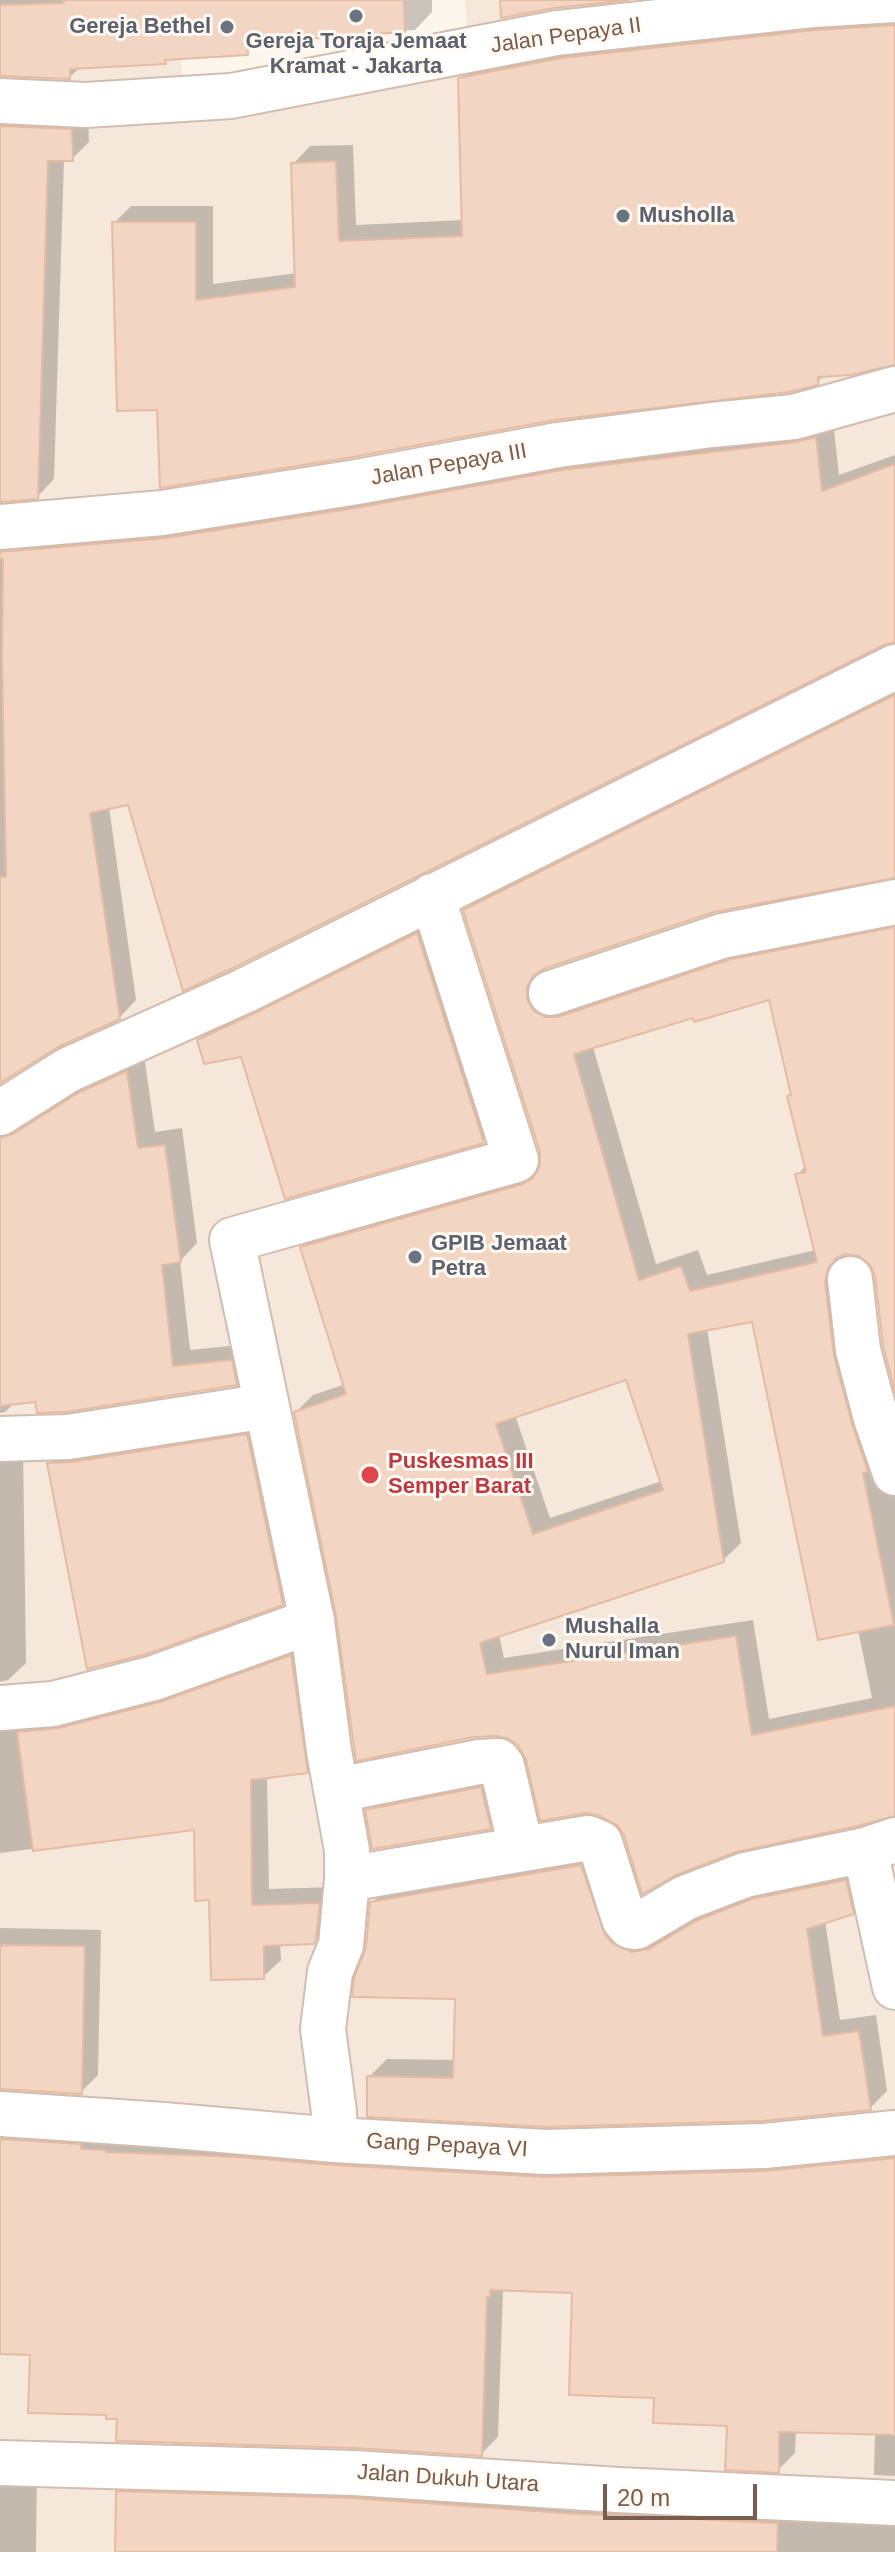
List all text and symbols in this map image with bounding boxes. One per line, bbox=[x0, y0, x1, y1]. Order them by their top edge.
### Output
marker: Gereja Toraja Jemaat Kramat - Jakarta bbox=[347, 7, 365, 25]
street label: Jalan Pepaya II bbox=[489, 12, 643, 60]
place label: Gereja Bethel bbox=[69, 14, 211, 40]
marker: Gereja Bethel bbox=[218, 18, 236, 36]
place label: Gereja Toraja Jemaat Kramat - Jakarta bbox=[246, 29, 466, 80]
place label: Musholla bbox=[639, 203, 734, 229]
marker: Musholla bbox=[614, 207, 632, 225]
street label: Jalan Pepaya III bbox=[369, 438, 529, 492]
place label: GPIB Jemaat Petra bbox=[431, 1231, 567, 1282]
marker: GPIB Jemaat Petra bbox=[406, 1248, 424, 1266]
place label: Puskesmas III Semper Barat bbox=[388, 1449, 534, 1500]
marker: Puskesmas III Semper Barat bbox=[359, 1464, 381, 1486]
place label: Mushalla Nurul Iman bbox=[565, 1614, 680, 1666]
marker: Mushalla Nurul Iman bbox=[540, 1631, 558, 1649]
street label: Gang Pepaya VI bbox=[366, 2129, 528, 2163]
street label: Jalan Dukuh Utara bbox=[356, 2459, 540, 2499]
scale bar bbox=[607, 2468, 761, 2518]
text: 20 m bbox=[617, 2484, 670, 2511]

